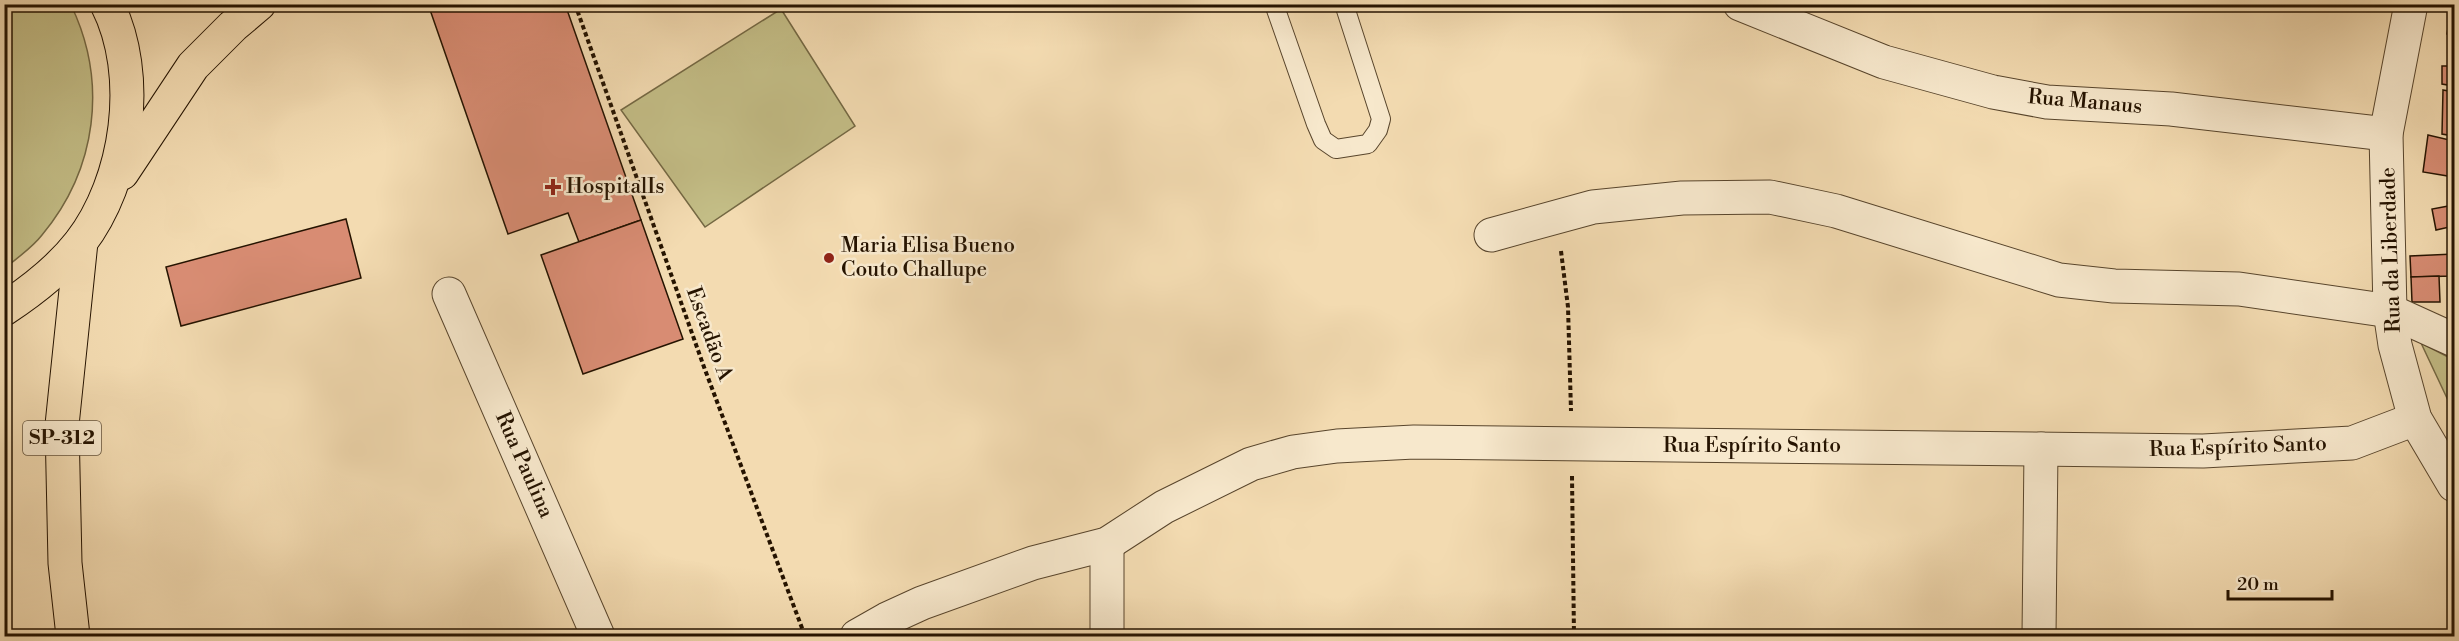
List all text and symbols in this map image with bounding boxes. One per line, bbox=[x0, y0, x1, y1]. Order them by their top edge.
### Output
street label: Rua Manaus bbox=[2027, 84, 2143, 120]
street label: Rua da Liberdade bbox=[2375, 167, 2407, 333]
place label: HospitalIs bbox=[566, 174, 664, 200]
marker: HospitalIs bbox=[544, 178, 562, 196]
place label: Maria Elisa Bueno Couto Challupe bbox=[841, 233, 1015, 283]
marker: Maria Elisa Bueno Couto Challupe bbox=[822, 251, 836, 265]
street label: Escadão A bbox=[680, 283, 738, 385]
street label: Rua Paulina bbox=[489, 408, 559, 523]
road number: SP-312 bbox=[23, 421, 101, 455]
street label: Rua Espírito Santo bbox=[2149, 431, 2327, 463]
street label: Rua Espírito Santo bbox=[1663, 433, 1841, 459]
scale bar bbox=[2228, 563, 2332, 601]
text: 20 m bbox=[2237, 573, 2279, 596]

